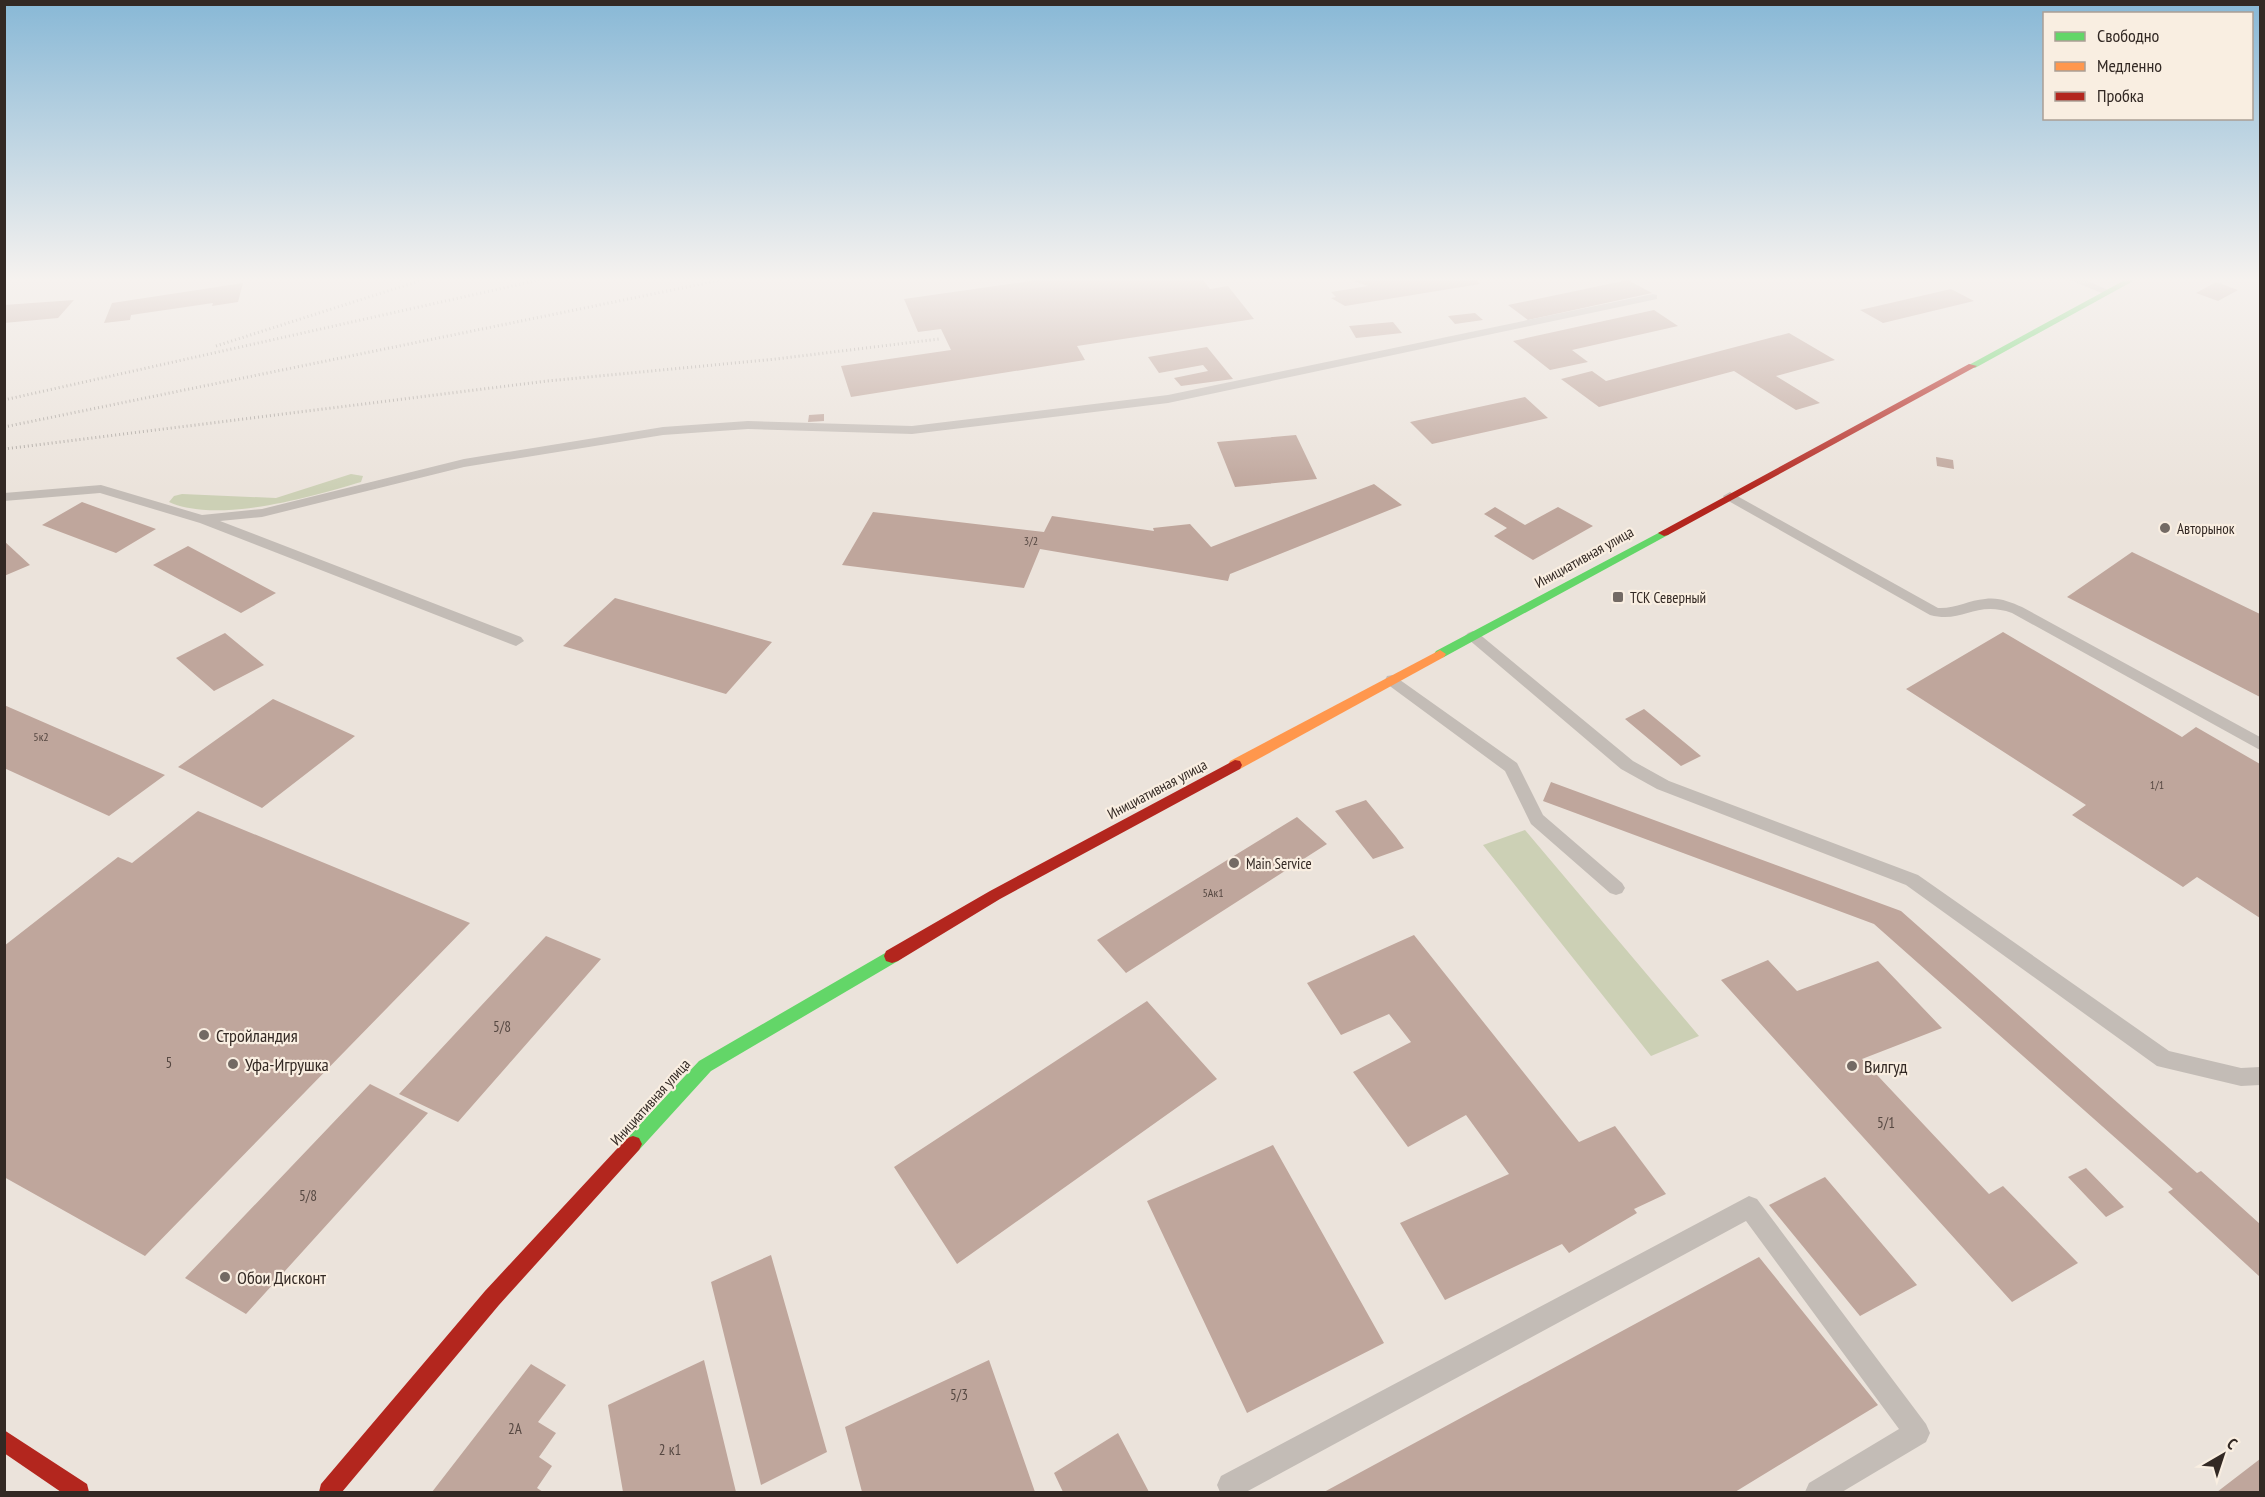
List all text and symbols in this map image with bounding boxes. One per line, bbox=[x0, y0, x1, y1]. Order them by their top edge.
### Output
legend bbox=[2043, 12, 2253, 120]
text: Свободно bbox=[2097, 24, 2160, 47]
text: Медленно bbox=[2097, 54, 2162, 77]
text: Пробка bbox=[2097, 84, 2144, 107]
place label: Авторынок bbox=[2177, 519, 2235, 538]
marker: Авторынок bbox=[2158, 521, 2172, 535]
street label: Инициативная улица bbox=[1531, 522, 1637, 592]
house number: 3/2 bbox=[1024, 533, 1038, 548]
place label: ТСК Северный bbox=[1630, 588, 1706, 607]
marker: ТСК Северный bbox=[1611, 590, 1625, 604]
house number: 5к2 bbox=[33, 729, 49, 744]
street label: Инициативная улица bbox=[1104, 755, 1210, 823]
house number: 1/1 bbox=[2150, 777, 2164, 792]
place label: Main Service bbox=[1246, 854, 1312, 873]
marker: Main Service bbox=[1227, 856, 1241, 870]
house number: 5Ак1 bbox=[1202, 885, 1224, 900]
house number: 5/8 bbox=[493, 1017, 511, 1036]
place label: Стройландия bbox=[216, 1024, 298, 1047]
marker: Стройландия bbox=[197, 1028, 211, 1042]
house number: 5 bbox=[166, 1053, 172, 1072]
place label: Уфа-Игрушка bbox=[245, 1053, 329, 1076]
street label: Инициативная улица bbox=[606, 1055, 694, 1149]
place label: Вилгуд bbox=[1864, 1055, 1908, 1078]
marker: Уфа-Игрушка bbox=[226, 1057, 240, 1071]
marker: Вилгуд bbox=[1845, 1059, 1859, 1073]
house number: 5/1 bbox=[1877, 1113, 1895, 1132]
house number: 5/8 bbox=[299, 1186, 317, 1205]
place label: Обои Дисконт bbox=[237, 1266, 326, 1289]
marker: Обои Дисконт bbox=[218, 1270, 232, 1284]
house number: 5/3 bbox=[950, 1385, 968, 1404]
house number: 2А bbox=[508, 1419, 523, 1438]
north arrow bbox=[2193, 1425, 2253, 1485]
text: С bbox=[2223, 1433, 2242, 1454]
house number: 2 к1 bbox=[659, 1440, 681, 1459]

